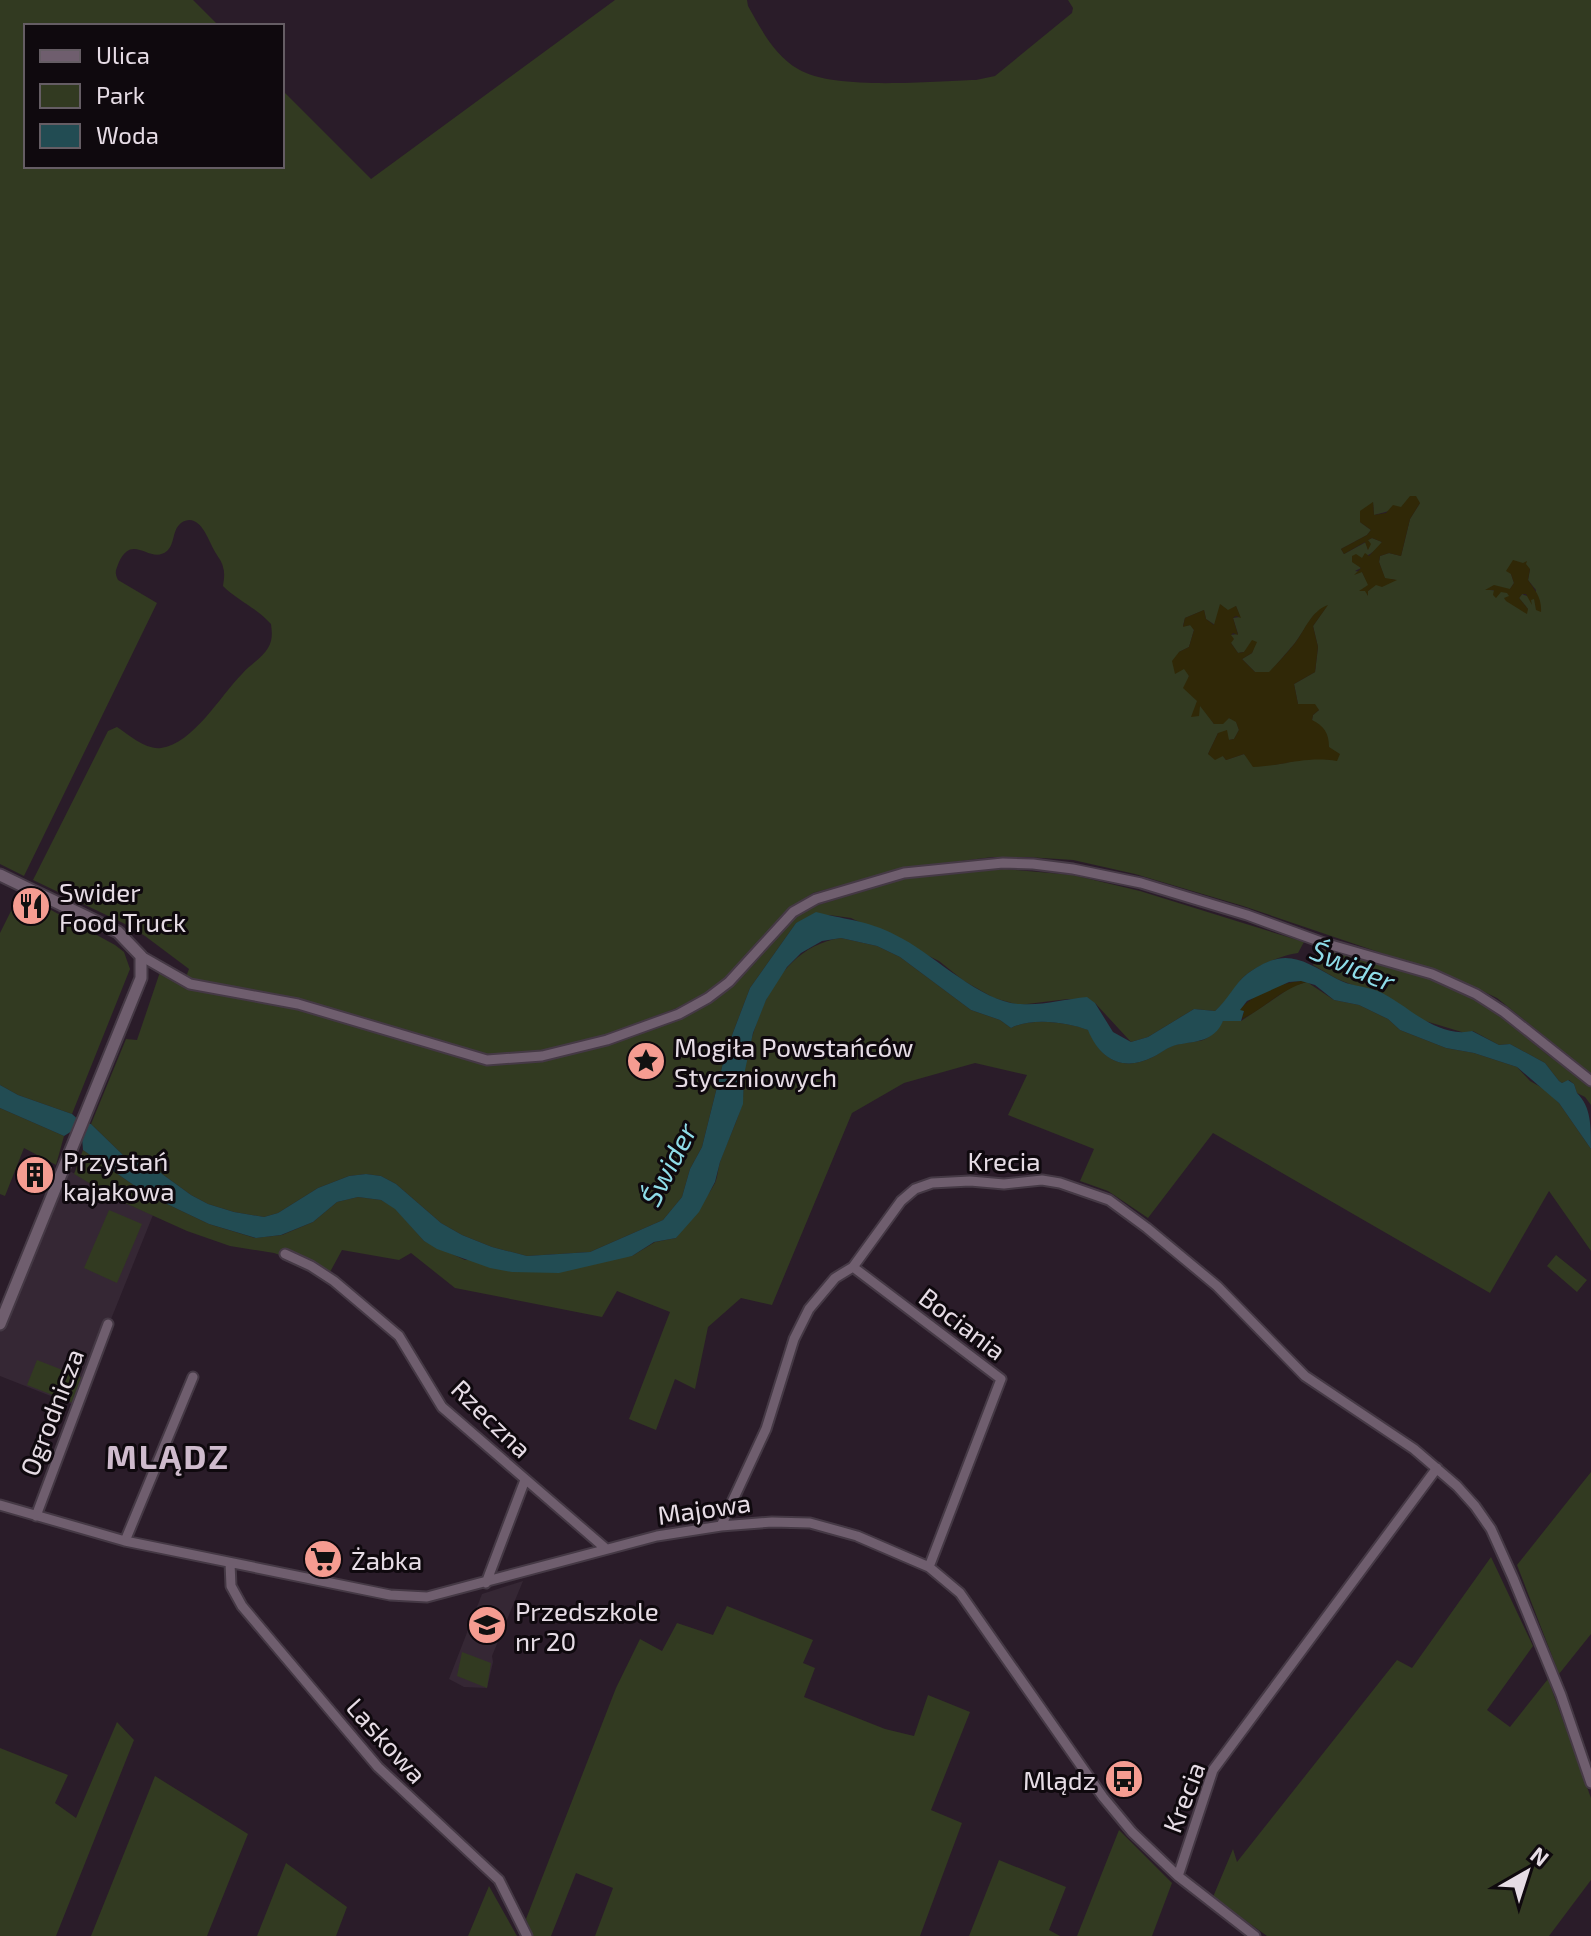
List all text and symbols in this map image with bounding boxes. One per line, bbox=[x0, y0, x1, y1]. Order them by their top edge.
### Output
legend bbox=[24, 24, 284, 168]
text: Ulica bbox=[96, 40, 150, 69]
text: Park bbox=[96, 80, 145, 109]
text: Woda bbox=[96, 120, 159, 149]
place label: Swider Food Truck bbox=[59, 876, 186, 937]
restaurant icon: Swider Food Truck bbox=[10, 885, 52, 927]
water label: Świder bbox=[1306, 932, 1401, 998]
place label: Mogiła Powstańców Styczniowych bbox=[674, 1031, 914, 1092]
place icon: Mogiła Powstańców Styczniowych bbox=[625, 1040, 667, 1082]
water label: Świder bbox=[633, 1116, 704, 1211]
place label: Przystań kajakowa bbox=[63, 1145, 174, 1206]
street label: Krecia bbox=[968, 1145, 1040, 1176]
building icon: Przystań kajakowa bbox=[14, 1154, 56, 1196]
street label: Bociania bbox=[914, 1280, 1012, 1366]
street label: Ogrodnicza bbox=[13, 1344, 89, 1480]
street label: Rzeczna bbox=[446, 1373, 538, 1463]
district label: MLĄDZ bbox=[106, 1435, 230, 1476]
street label: Majowa bbox=[655, 1486, 753, 1530]
supermarket icon: Żabka bbox=[302, 1538, 344, 1580]
place label: Żabka bbox=[351, 1544, 422, 1575]
place label: Przedszkole nr 20 bbox=[515, 1595, 659, 1656]
school or university icon: Przedszkole nr 20 bbox=[466, 1604, 508, 1646]
street label: Laskowa bbox=[341, 1691, 433, 1789]
street label: Krecia bbox=[1155, 1757, 1211, 1837]
bus stop icon: Mlądz bbox=[1103, 1758, 1145, 1800]
place label: Mlądz bbox=[1023, 1764, 1096, 1795]
north arrow bbox=[1487, 1832, 1567, 1912]
text: N bbox=[1526, 1841, 1555, 1871]

